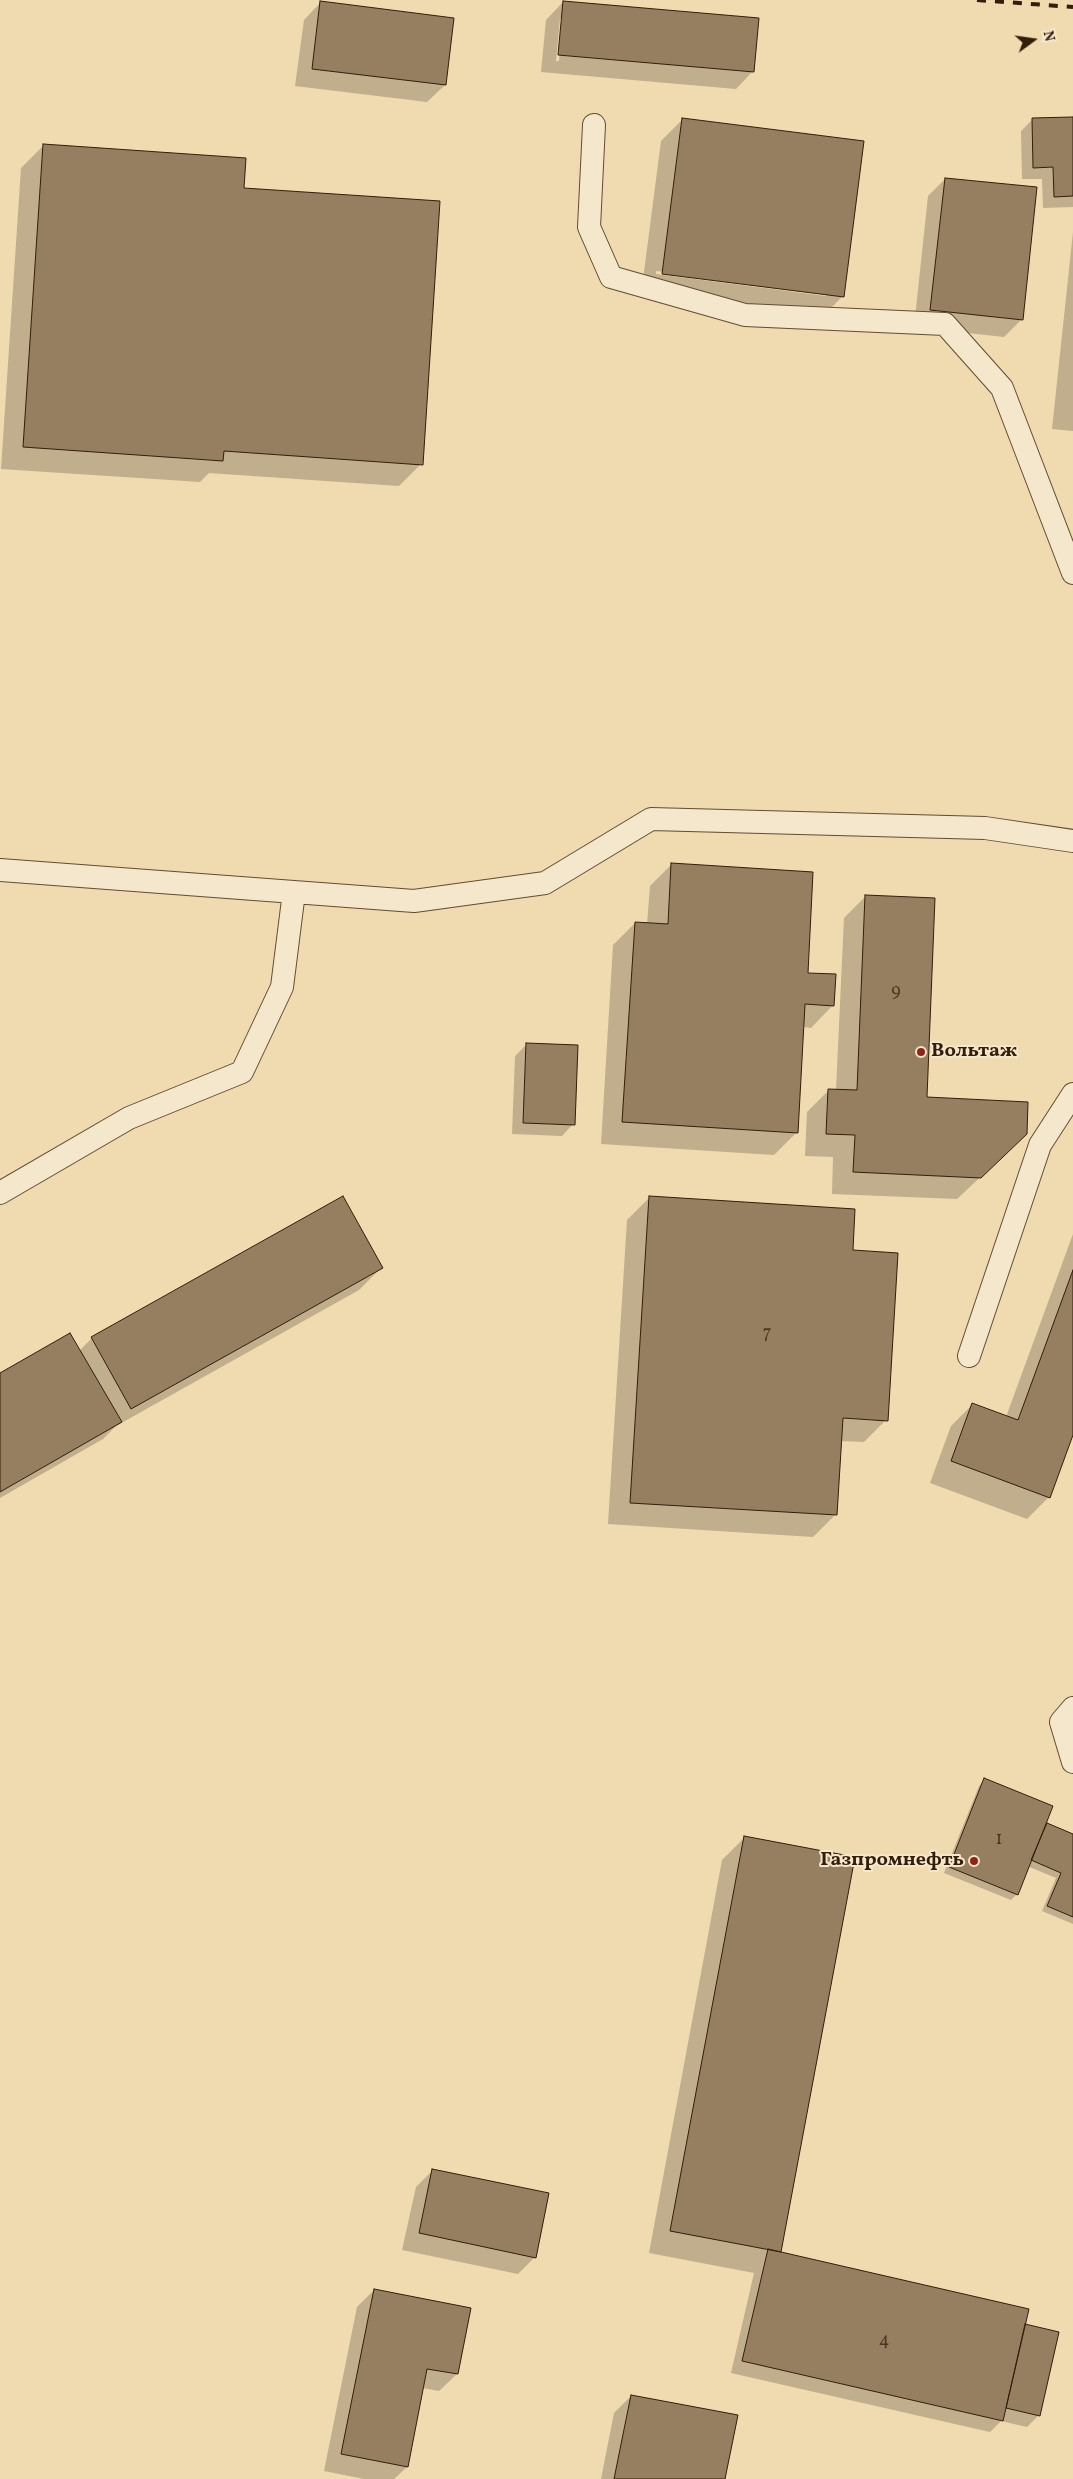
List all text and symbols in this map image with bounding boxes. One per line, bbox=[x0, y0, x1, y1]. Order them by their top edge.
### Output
north arrow bbox=[1008, 15, 1058, 65]
text: N bbox=[1038, 29, 1058, 43]
house number: 9 bbox=[891, 982, 901, 1004]
place label: Вольтаж bbox=[931, 1040, 1017, 1064]
marker: Вольтаж bbox=[915, 1046, 927, 1058]
house number: 7 bbox=[763, 1324, 771, 1346]
house number: 1 bbox=[996, 1830, 1002, 1852]
place label: Газпромнефть bbox=[820, 1849, 964, 1873]
marker: Газпромнефть bbox=[968, 1855, 980, 1867]
house number: 4 bbox=[879, 2331, 889, 2353]

